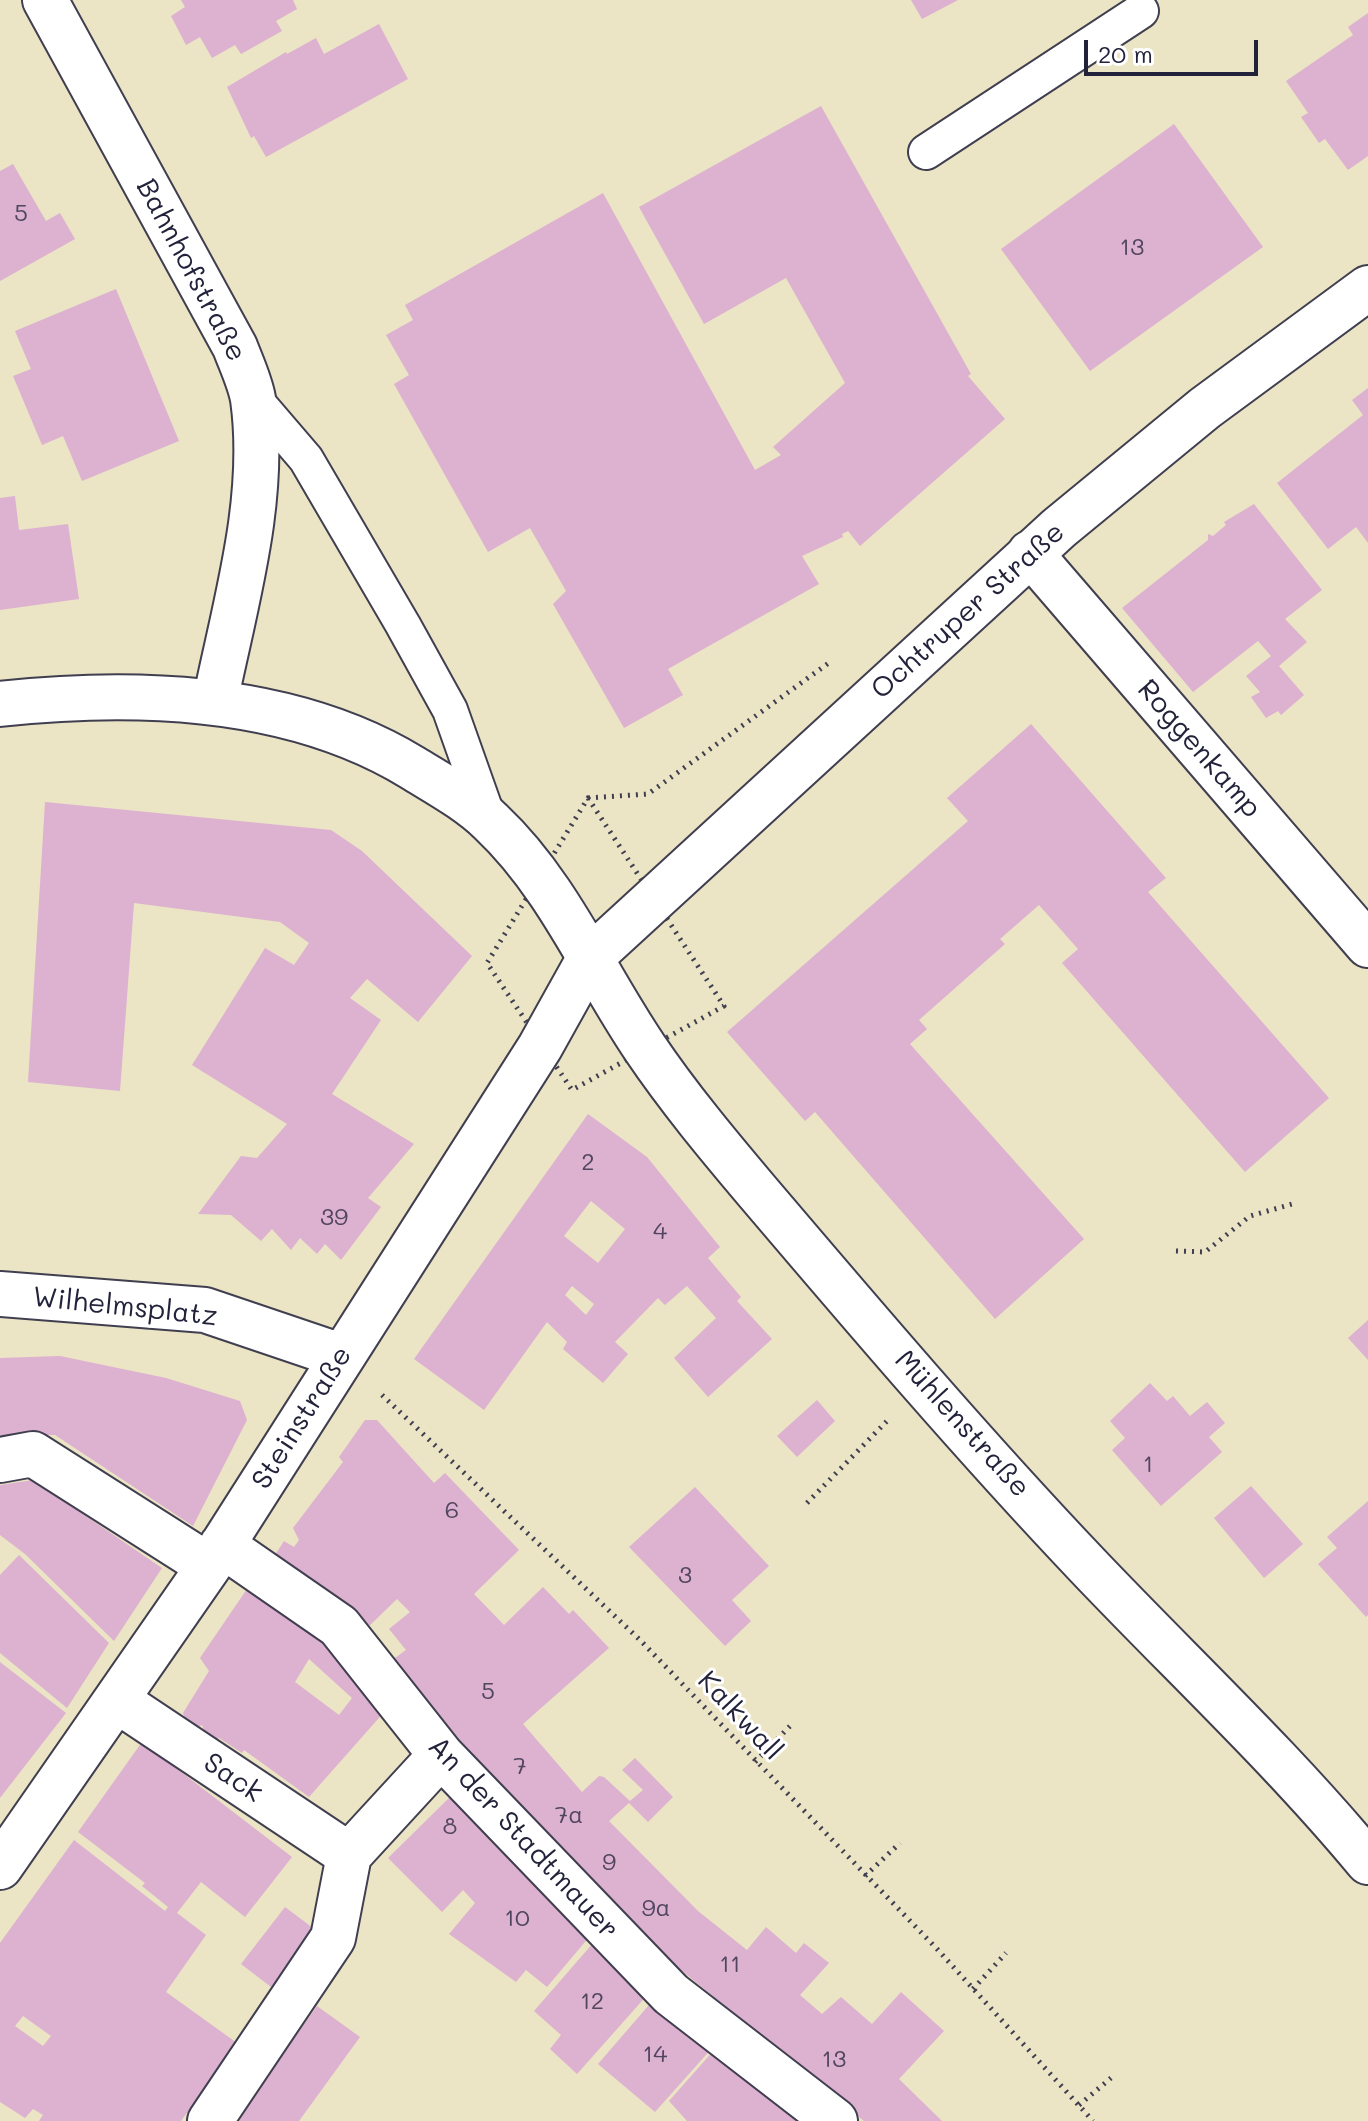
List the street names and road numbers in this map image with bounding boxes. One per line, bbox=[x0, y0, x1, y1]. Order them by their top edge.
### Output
street label: Bahnhofstraße bbox=[129, 173, 253, 367]
street label: Ochtruper Straße bbox=[864, 515, 1072, 707]
street label: Roggenkamp bbox=[1130, 673, 1268, 825]
street label: Wilhelmsplatz bbox=[31, 1281, 219, 1333]
street label: Steinstraße bbox=[245, 1340, 359, 1496]
street label: Mühlenstraße bbox=[887, 1344, 1037, 1504]
street label: Kalkwall bbox=[690, 1664, 790, 1768]
street label: An der Stadtmauer bbox=[421, 1730, 625, 1946]
street label: Sack bbox=[197, 1746, 269, 1810]

